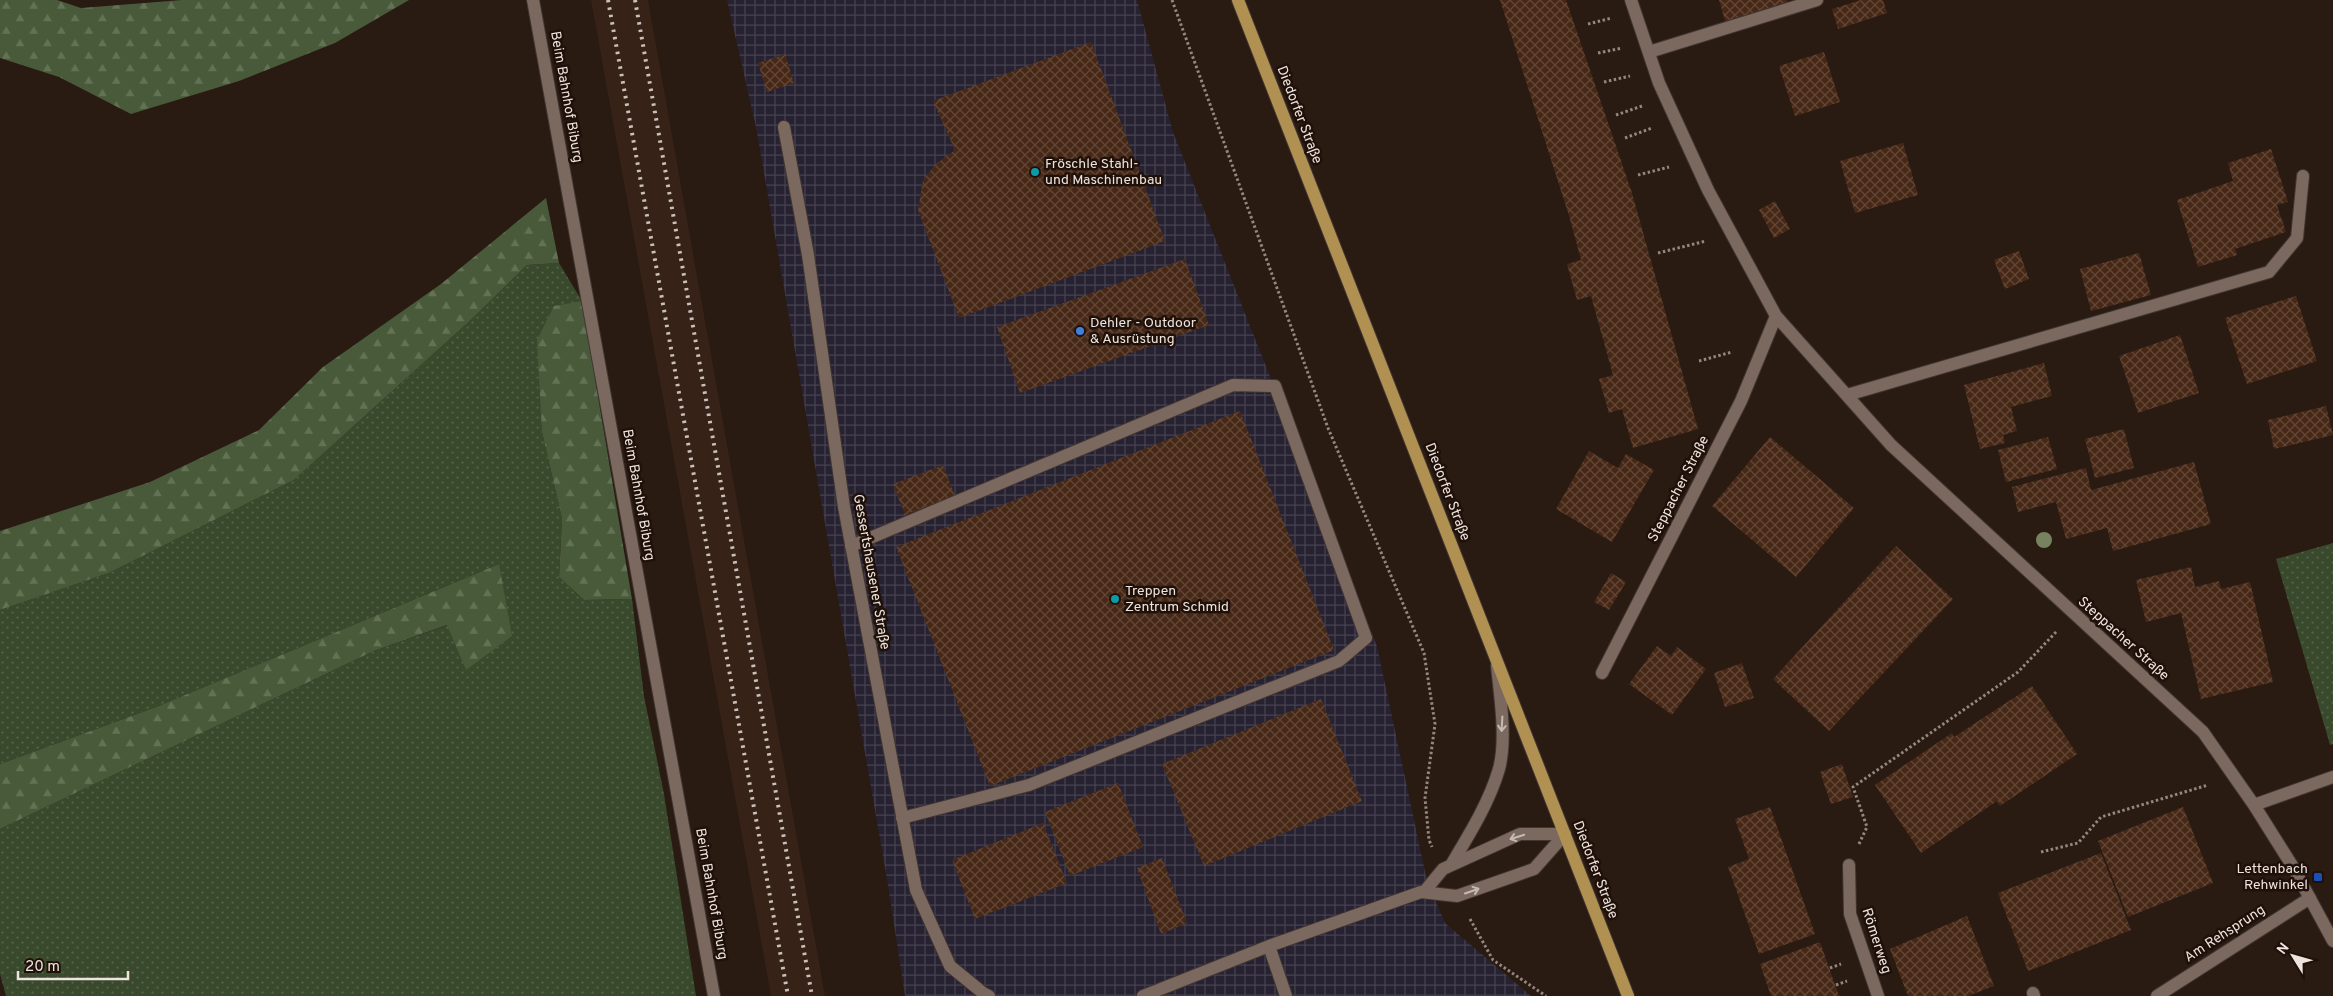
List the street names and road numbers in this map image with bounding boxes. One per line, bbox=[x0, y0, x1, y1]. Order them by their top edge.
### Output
street label: Beim Bahnhof Biburg bbox=[546, 30, 586, 164]
street label: Diedorfer Straße bbox=[1273, 64, 1325, 166]
street label: Beim Bahnhof Biburg bbox=[618, 428, 658, 562]
street label: Steppacher Straße bbox=[1645, 433, 1713, 545]
street label: Diedorfer Straße bbox=[1421, 441, 1473, 543]
street label: Gessertshausener Straße bbox=[849, 493, 893, 651]
street label: Steppacher Straße bbox=[2074, 594, 2172, 684]
street label: Diedorfer Straße bbox=[1569, 819, 1621, 921]
street label: Beim Bahnhof Biburg bbox=[691, 827, 731, 961]
street label: Am Rehsprung bbox=[2181, 902, 2269, 966]
street label: Römerweg bbox=[1857, 906, 1895, 976]

